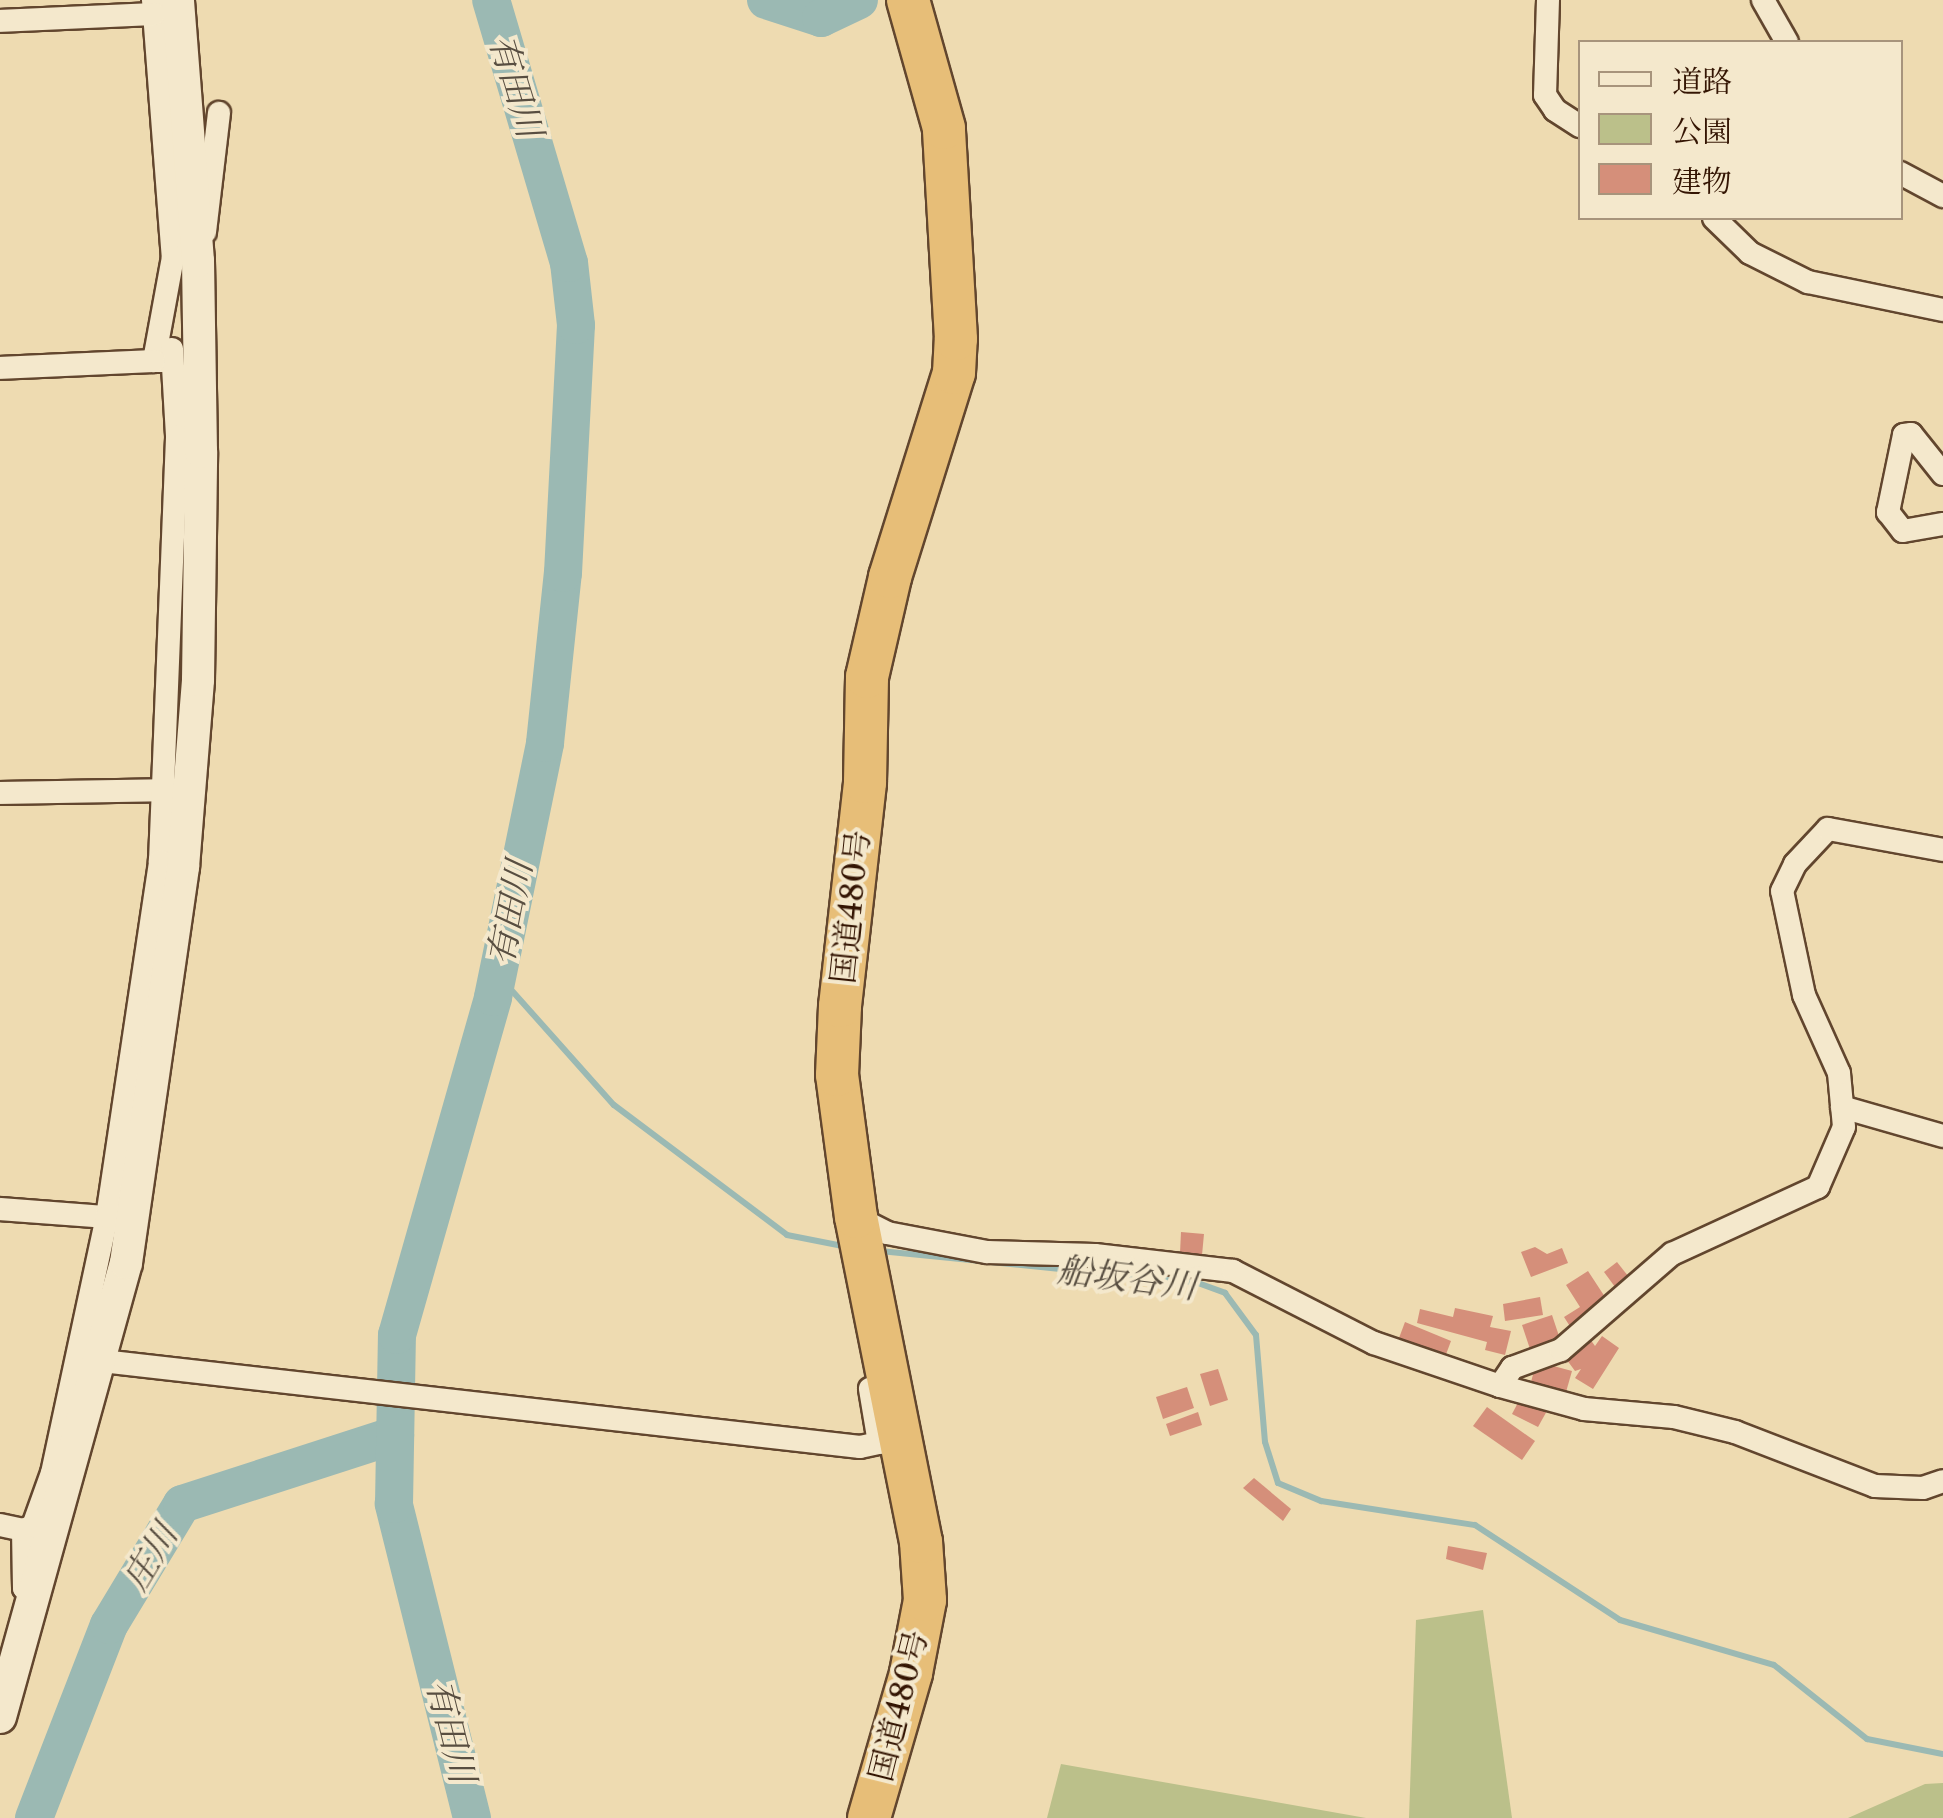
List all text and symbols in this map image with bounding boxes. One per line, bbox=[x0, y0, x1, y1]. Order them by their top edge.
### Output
water label: 有田川 bbox=[481, 30, 551, 142]
legend bbox=[1578, 40, 1903, 220]
text: 道路 bbox=[1672, 63, 1732, 100]
text: 公園 bbox=[1672, 113, 1732, 150]
text: 建物 bbox=[1672, 163, 1732, 200]
street label: 国道480号 bbox=[824, 829, 878, 985]
water label: 有田川 bbox=[479, 857, 541, 969]
water label: 船坂谷川 bbox=[1055, 1249, 1199, 1307]
water label: 庄川 bbox=[114, 1516, 186, 1598]
street label: 国道480号 bbox=[862, 1627, 936, 1785]
water label: 有田川 bbox=[418, 1675, 484, 1787]

